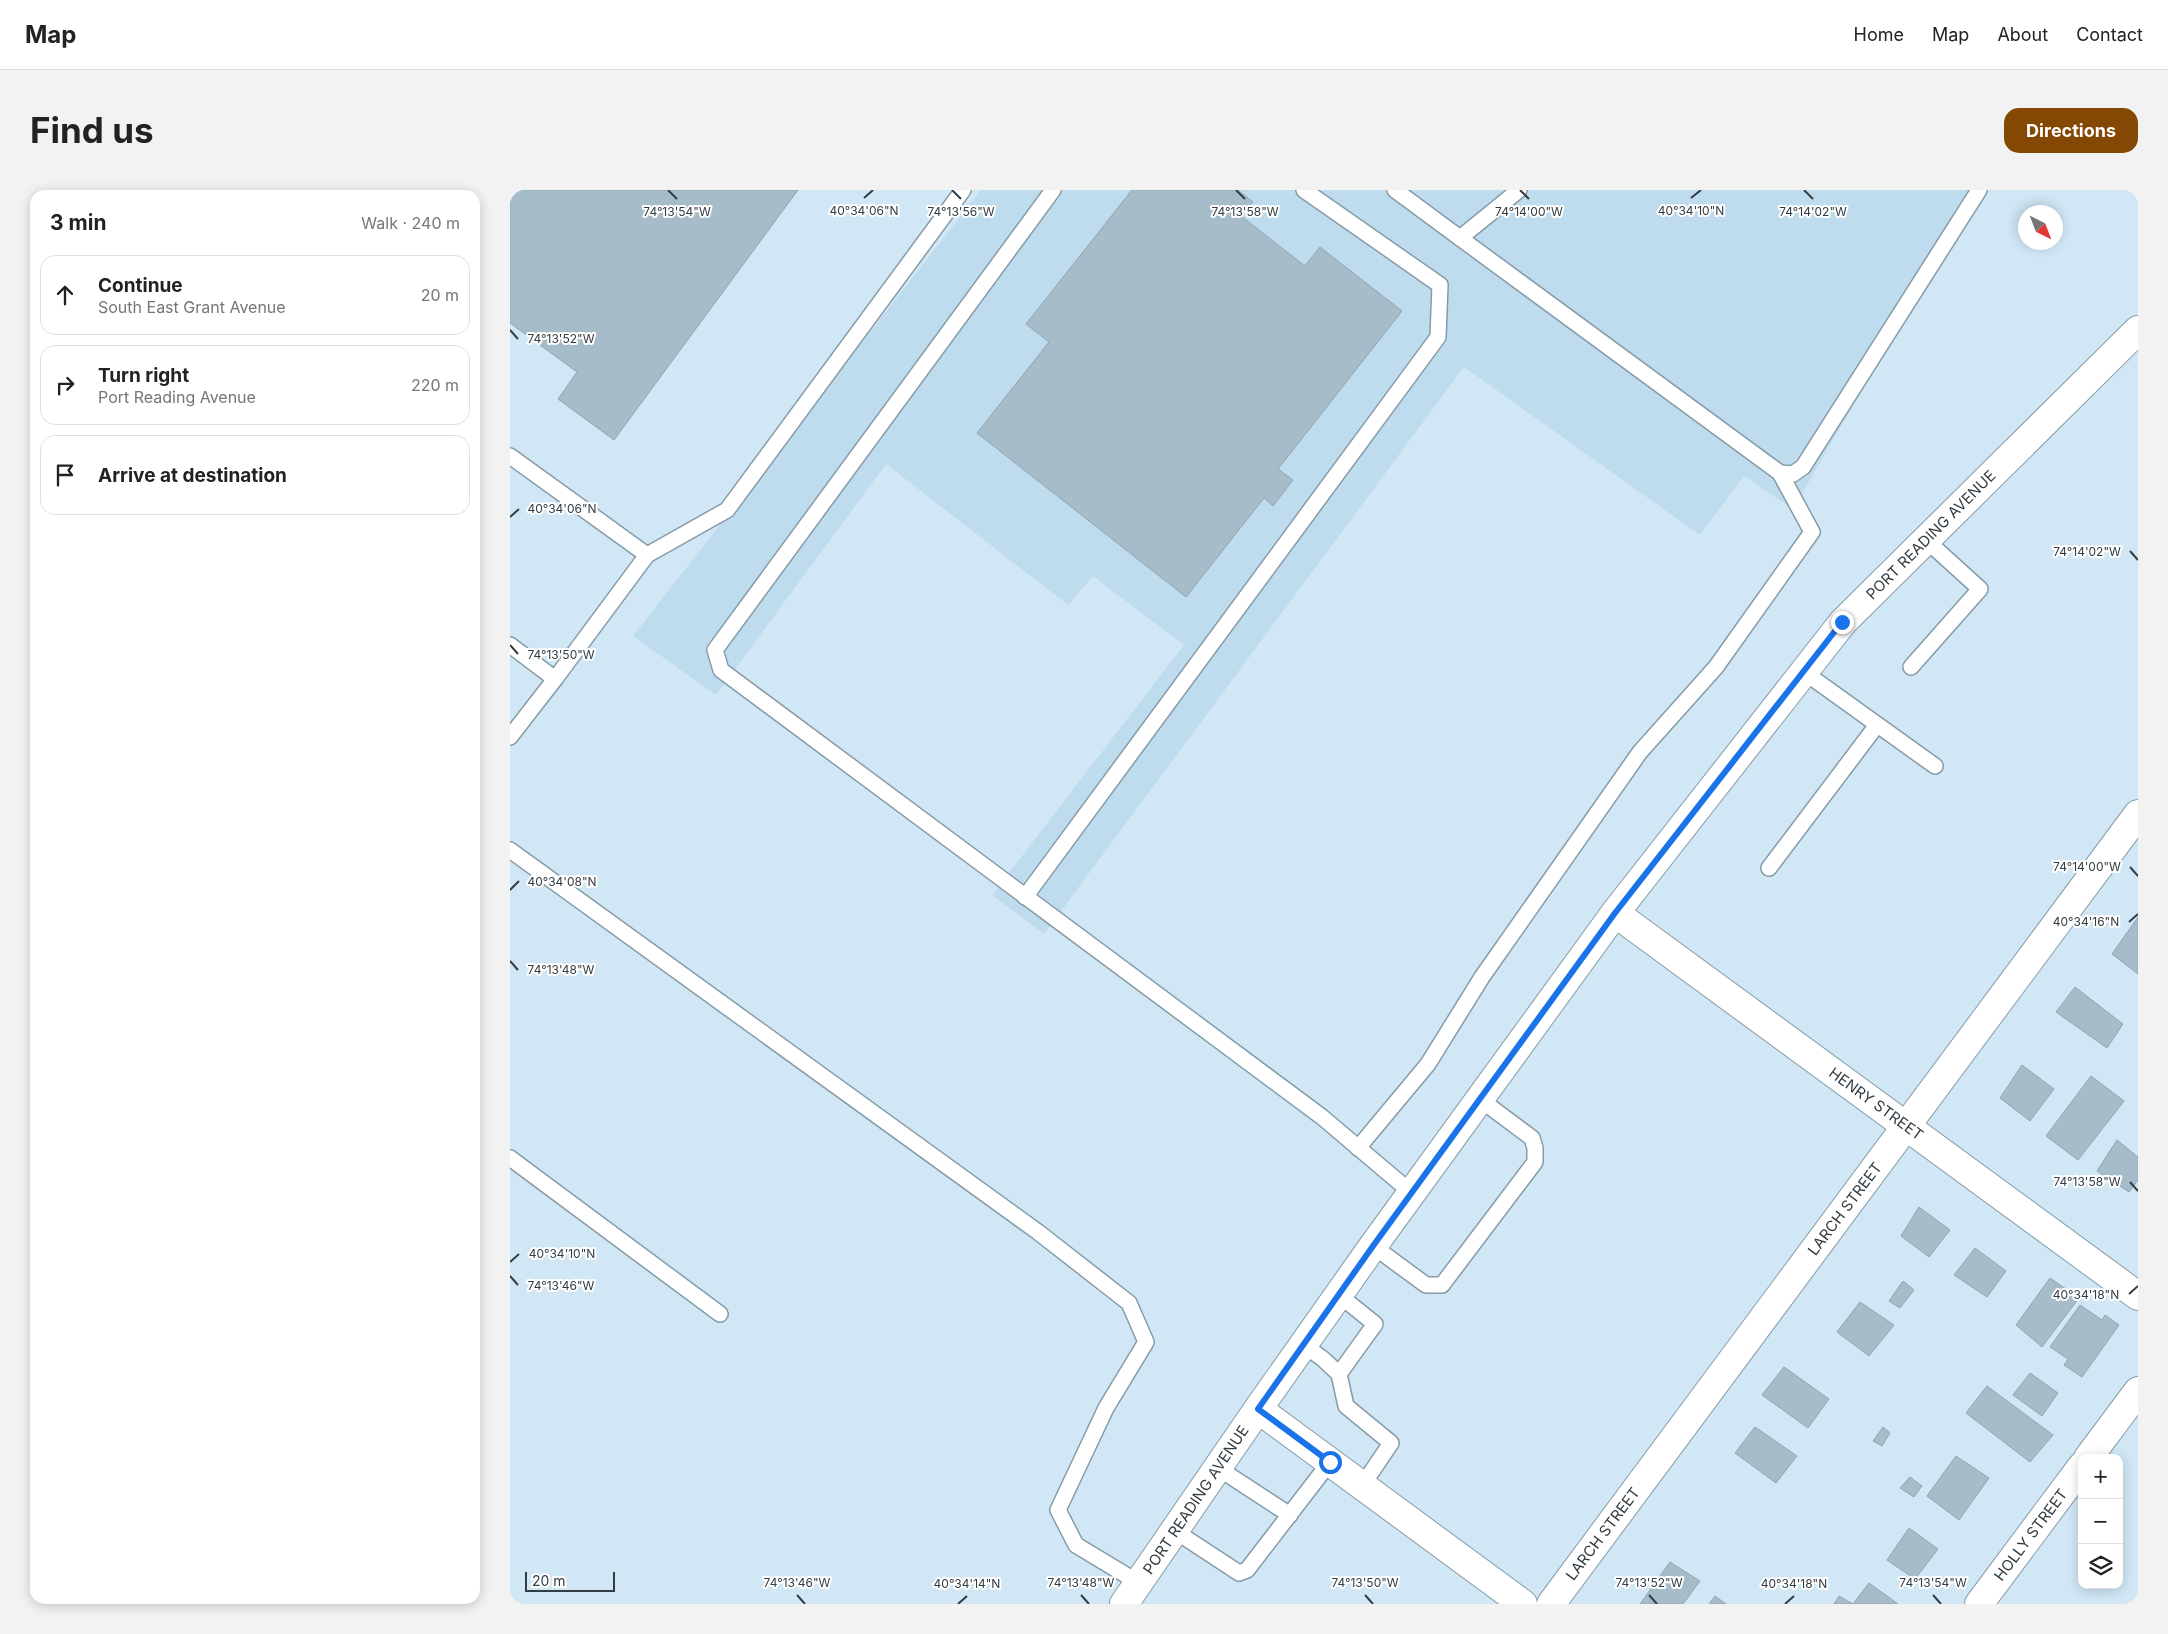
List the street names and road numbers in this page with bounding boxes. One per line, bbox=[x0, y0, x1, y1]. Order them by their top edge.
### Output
street label: PORT READING AVENUE bbox=[1862, 466, 1999, 603]
street label: HENRY STREET bbox=[1825, 1063, 1927, 1144]
street label: LARCH STREET bbox=[1803, 1158, 1886, 1259]
street label: PORT READING AVENUE bbox=[1139, 1422, 1252, 1578]
street label: LARCH STREET bbox=[1561, 1483, 1644, 1584]
street label: HOLLY STREET bbox=[1990, 1485, 2071, 1584]

